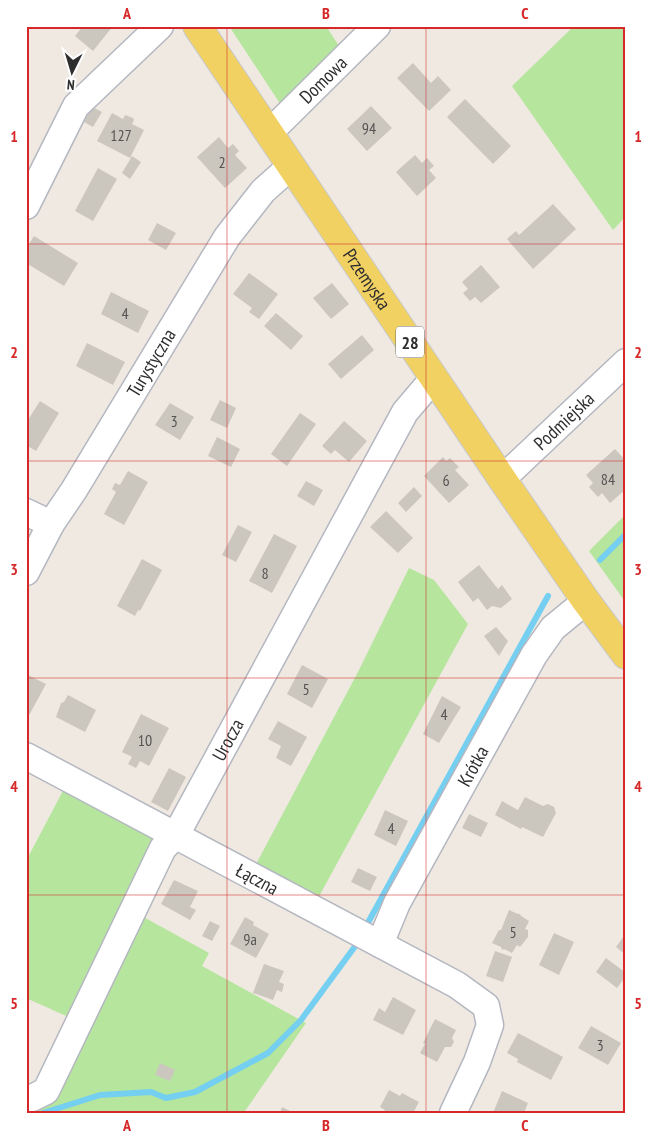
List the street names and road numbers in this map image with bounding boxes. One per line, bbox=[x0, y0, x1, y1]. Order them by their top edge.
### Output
street label: Domowa bbox=[294, 51, 352, 108]
street label: Przemyska bbox=[338, 244, 396, 314]
street label: Turystyczna bbox=[121, 324, 181, 401]
road number: 28 bbox=[396, 327, 424, 358]
street label: Podmiejska bbox=[529, 386, 599, 455]
street label: Urocza bbox=[206, 715, 249, 765]
street label: Krótka bbox=[452, 741, 494, 790]
street label: Łączna bbox=[232, 858, 283, 900]

